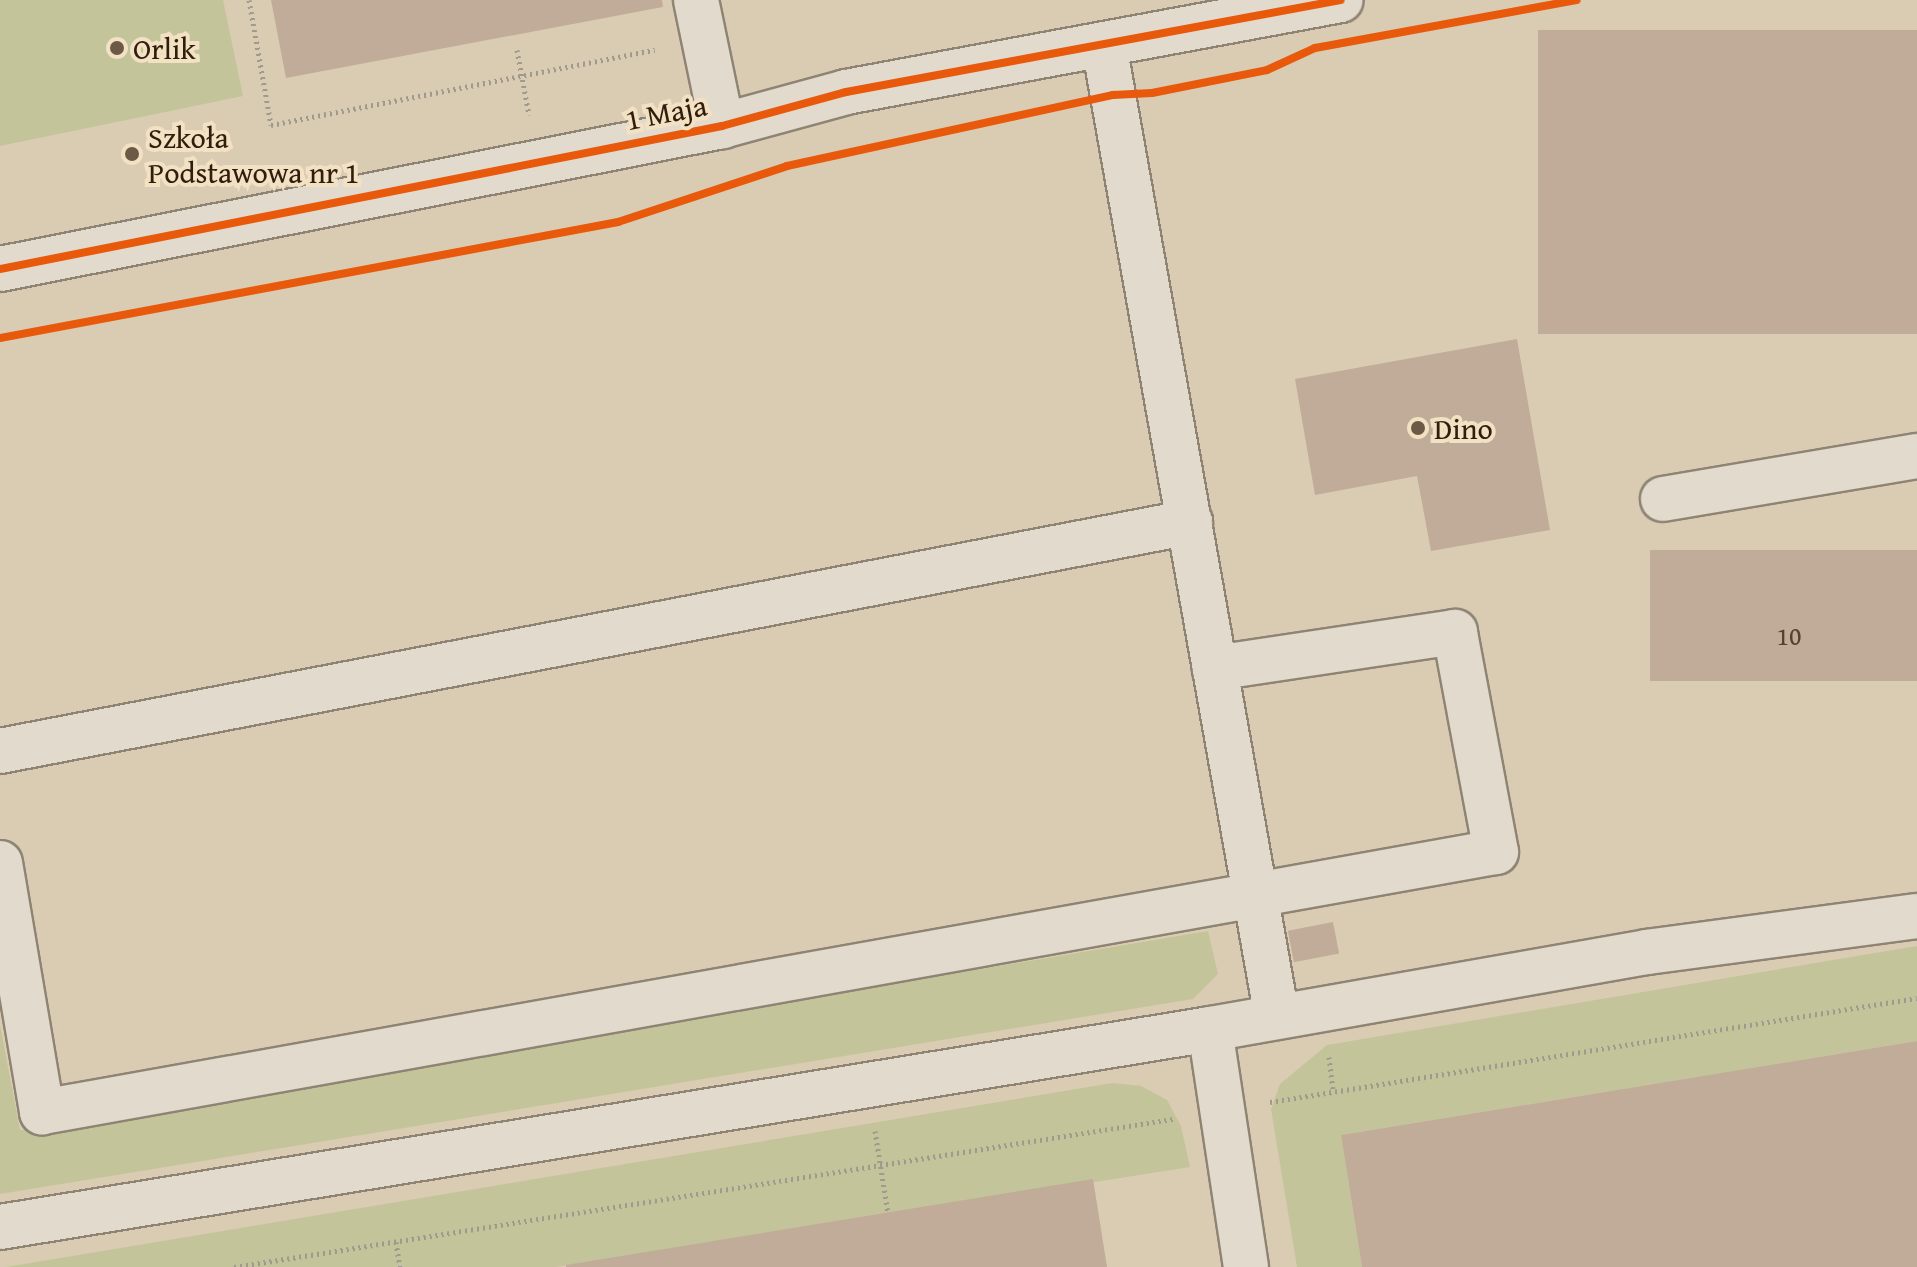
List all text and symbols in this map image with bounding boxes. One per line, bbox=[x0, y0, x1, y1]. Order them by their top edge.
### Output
place label: Orlik bbox=[133, 30, 196, 66]
marker: Orlik bbox=[108, 39, 126, 57]
street label: 1 Maja bbox=[622, 87, 710, 137]
place label: Szkoła Podstawowa nr 1 bbox=[148, 119, 359, 190]
marker: Szkoła Podstawowa nr 1 bbox=[123, 145, 141, 163]
place label: Dino bbox=[1434, 410, 1493, 446]
marker: Dino bbox=[1409, 419, 1427, 437]
house number: 10 bbox=[1776, 620, 1802, 652]

